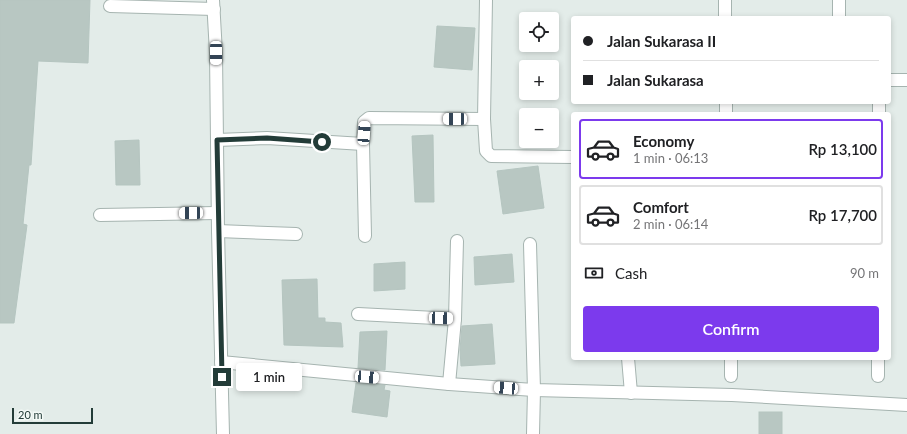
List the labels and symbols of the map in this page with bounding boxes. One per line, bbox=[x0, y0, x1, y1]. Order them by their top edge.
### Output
car bbox=[210, 41, 222, 65]
car bbox=[443, 113, 467, 125]
car bbox=[357, 121, 371, 145]
route start bbox=[313, 133, 331, 151]
car bbox=[179, 207, 203, 219]
car bbox=[429, 312, 453, 324]
callout: 1 min bbox=[236, 363, 302, 391]
route end bbox=[213, 368, 231, 386]
car bbox=[355, 370, 379, 384]
car bbox=[494, 381, 518, 395]
scale bar bbox=[12, 406, 93, 425]

